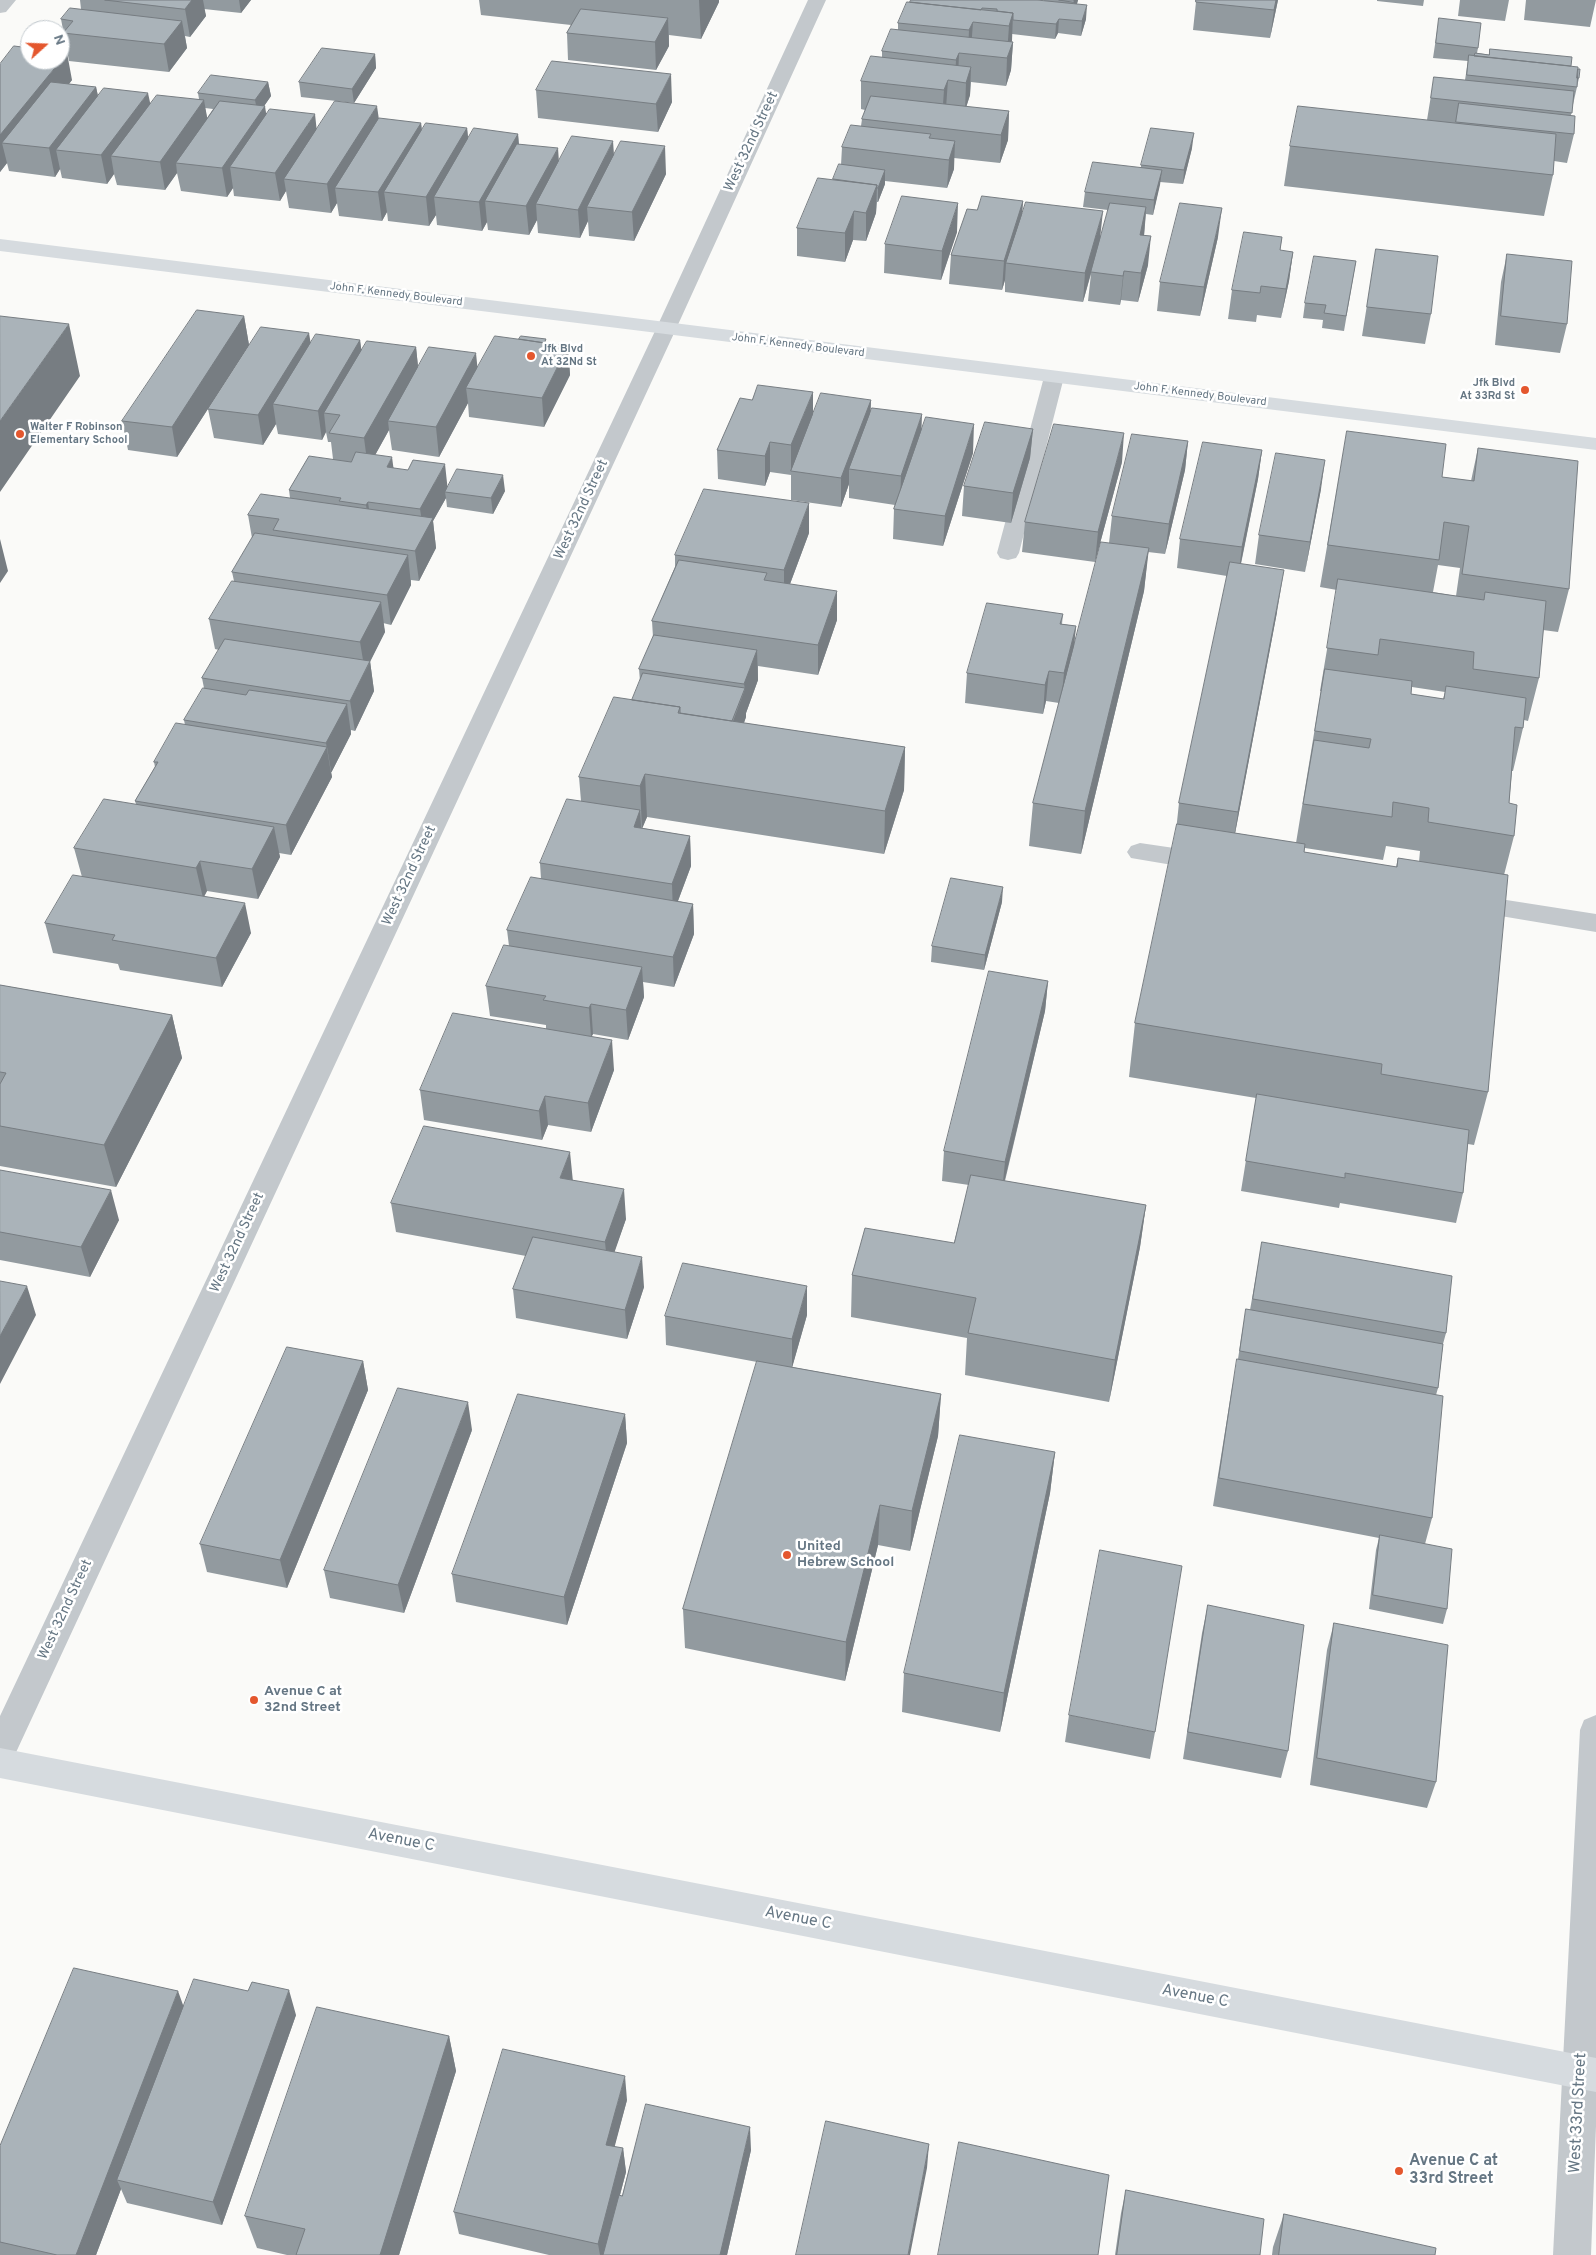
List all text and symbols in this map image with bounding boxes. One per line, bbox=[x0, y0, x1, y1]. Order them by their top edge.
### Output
north arrow bbox=[20, 20, 70, 70]
text: N bbox=[49, 32, 68, 48]
street label: West 32nd Street bbox=[721, 89, 783, 195]
street label: John F. Kennedy Boulevard bbox=[329, 280, 463, 310]
street label: John F. Kennedy Boulevard bbox=[731, 331, 865, 361]
place label: Jfk Blvd At 32Nd St bbox=[541, 343, 597, 369]
marker: Jfk Blvd At 32Nd St bbox=[525, 350, 537, 362]
place label: Jfk Blvd At 33Rd St bbox=[1460, 377, 1515, 403]
street label: John F. Kennedy Boulevard bbox=[1133, 380, 1267, 410]
marker: Jfk Blvd At 33Rd St bbox=[1519, 384, 1531, 396]
place label: Walter F Robinson Elementary School bbox=[30, 421, 127, 447]
marker: Walter F Robinson Elementary School bbox=[14, 428, 26, 440]
street label: West 32nd Street bbox=[551, 457, 613, 563]
street label: West 32nd Street bbox=[379, 823, 441, 929]
street label: West 32nd Street bbox=[207, 1190, 269, 1296]
place label: United Hebrew School bbox=[797, 1539, 894, 1571]
marker: United Hebrew School bbox=[781, 1549, 793, 1561]
street label: West 32nd Street bbox=[35, 1557, 97, 1663]
place label: Avenue C at 32nd Street bbox=[264, 1684, 342, 1716]
marker: Avenue C at 32nd Street bbox=[248, 1694, 260, 1706]
street label: Avenue C bbox=[366, 1825, 436, 1857]
street label: Avenue C bbox=[763, 1903, 833, 1935]
street label: Avenue C bbox=[1160, 1981, 1230, 2013]
street label: West 33rd Street bbox=[1566, 2052, 1592, 2174]
place label: Avenue C at 33rd Street bbox=[1409, 2152, 1498, 2190]
marker: Avenue C at 33rd Street bbox=[1393, 2165, 1405, 2177]

